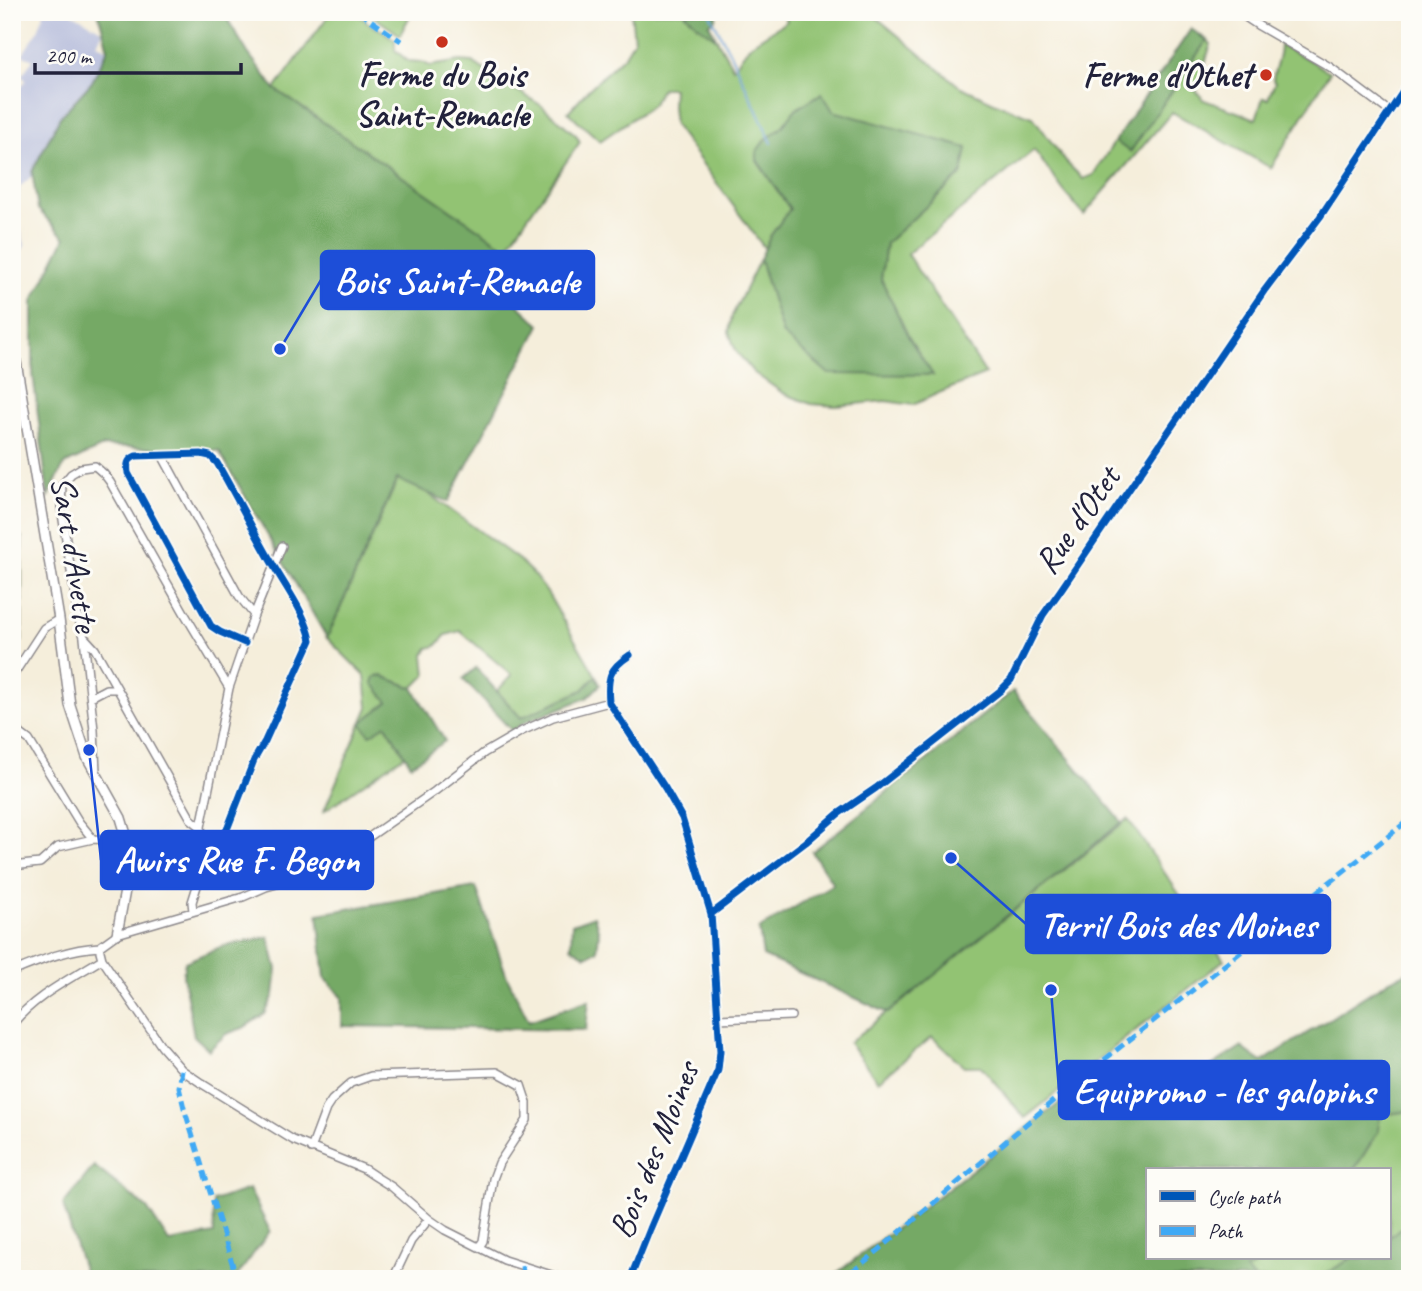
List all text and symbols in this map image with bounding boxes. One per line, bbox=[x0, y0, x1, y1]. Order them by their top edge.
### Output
scale bar bbox=[35, 32, 242, 76]
marker: Ferme du Bois Saint-Remacle bbox=[434, 34, 450, 50]
text: 200 m bbox=[46, 43, 93, 69]
place label: Ferme du Bois Saint-Remacle bbox=[355, 52, 531, 137]
place label: Ferme d'Othet bbox=[1083, 53, 1257, 98]
marker: Ferme d'Othet bbox=[1258, 67, 1274, 83]
callout: Bois Saint-Remacle bbox=[321, 251, 594, 309]
text: Bois Saint-Remacle bbox=[335, 257, 582, 304]
street label: Rue d'Otet bbox=[1024, 455, 1132, 582]
street label: Sart d'Avette bbox=[40, 473, 110, 638]
callout: Awirs Rue F. Begon bbox=[101, 831, 373, 889]
text: Awirs Rue F. Begon bbox=[115, 836, 360, 883]
callout: Terril Bois des Moines bbox=[1026, 895, 1330, 953]
text: Terril Bois des Moines bbox=[1040, 901, 1320, 948]
street label: Bois des Moines bbox=[598, 1052, 711, 1245]
callout: Equipromo - les galopins bbox=[1059, 1061, 1389, 1119]
text: Equipromo - les galopins bbox=[1074, 1067, 1378, 1114]
legend bbox=[1146, 1168, 1390, 1260]
text: Cycle path bbox=[1208, 1184, 1281, 1210]
text: Path bbox=[1208, 1218, 1244, 1244]

